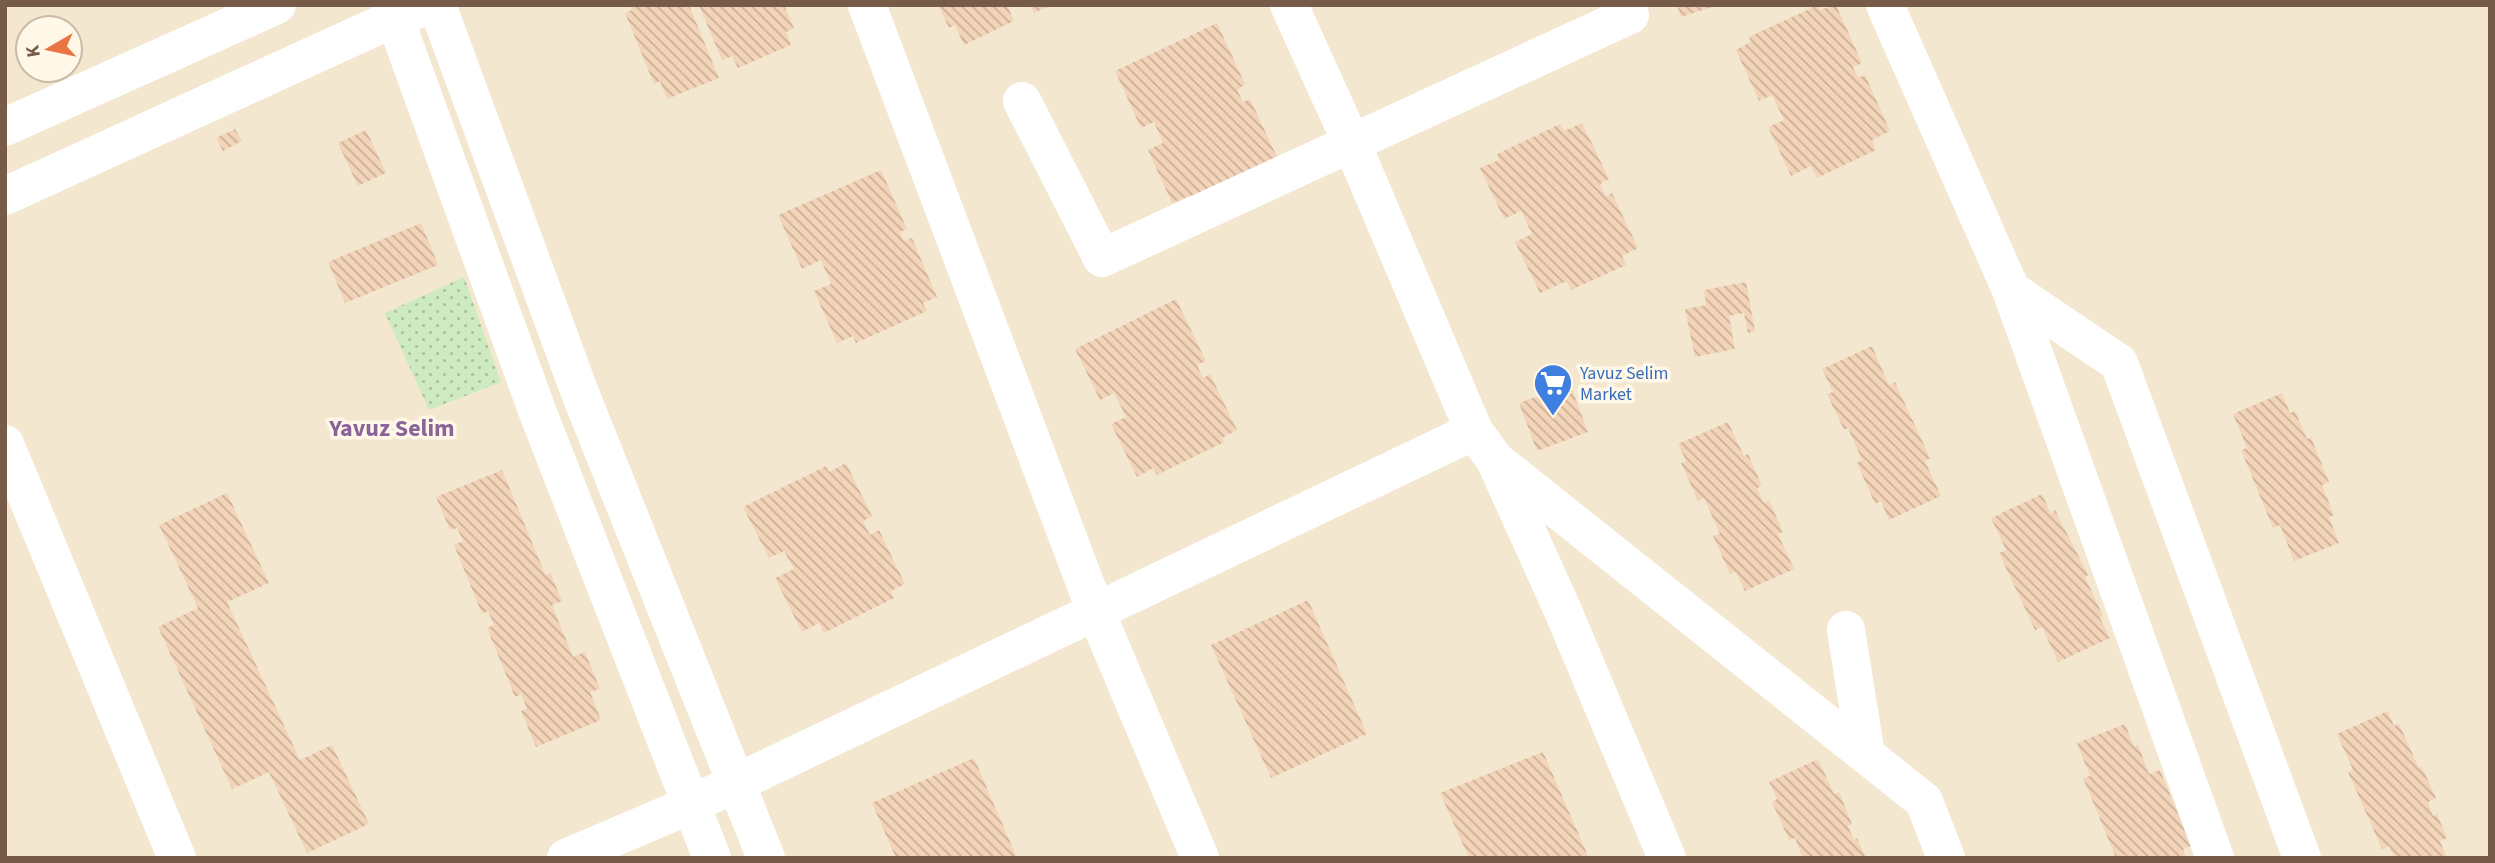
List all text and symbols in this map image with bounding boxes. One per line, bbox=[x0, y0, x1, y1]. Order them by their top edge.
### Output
north arrow bbox=[14, 14, 84, 84]
text: K bbox=[19, 43, 48, 59]
place label: Yavuz Selim Market bbox=[1579, 361, 1668, 407]
supermarket icon: Yavuz Selim Market bbox=[1532, 362, 1574, 417]
district label: Yavuz Selim bbox=[328, 411, 455, 446]

